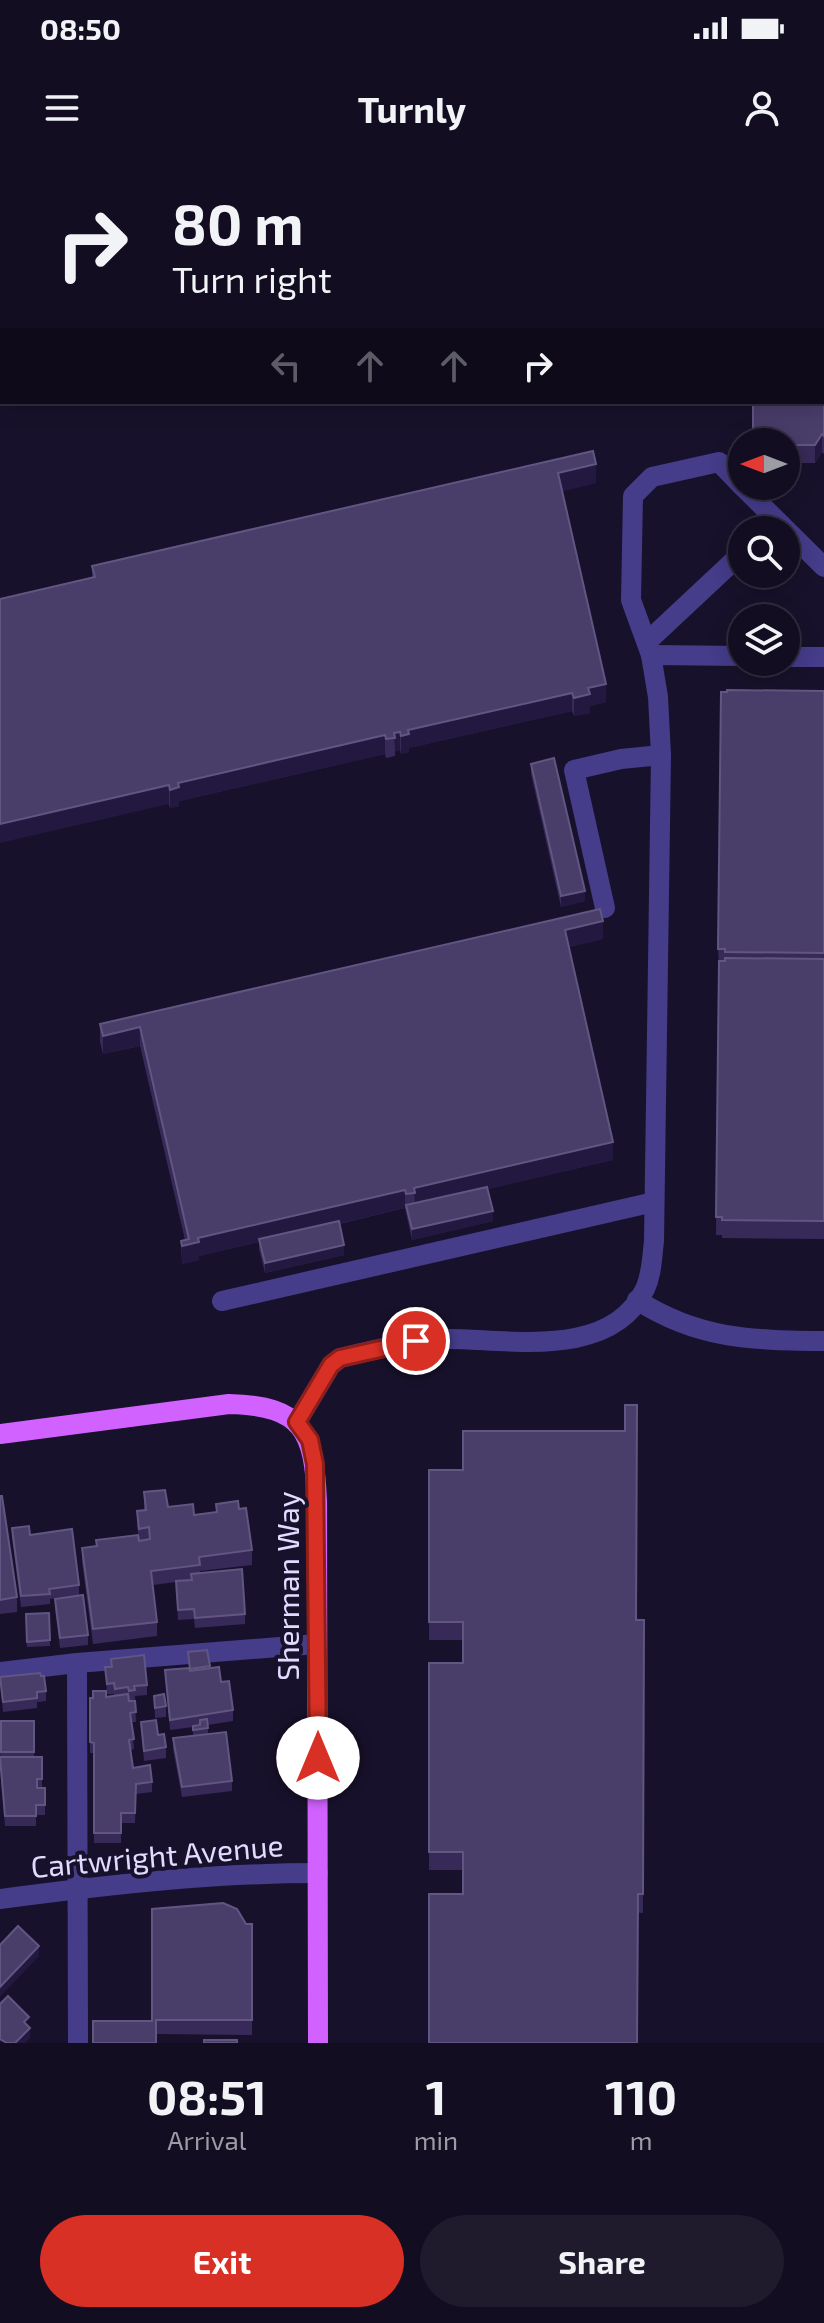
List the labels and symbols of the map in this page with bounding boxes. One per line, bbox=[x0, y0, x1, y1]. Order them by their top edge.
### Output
north arrow bbox=[728, 428, 800, 500]
pin bbox=[382, 1307, 450, 1375]
street label: Sherman Way bbox=[269, 1491, 305, 1681]
position arrow bbox=[276, 1716, 360, 1800]
street label: Cartwright Avenue bbox=[29, 1826, 285, 1884]

